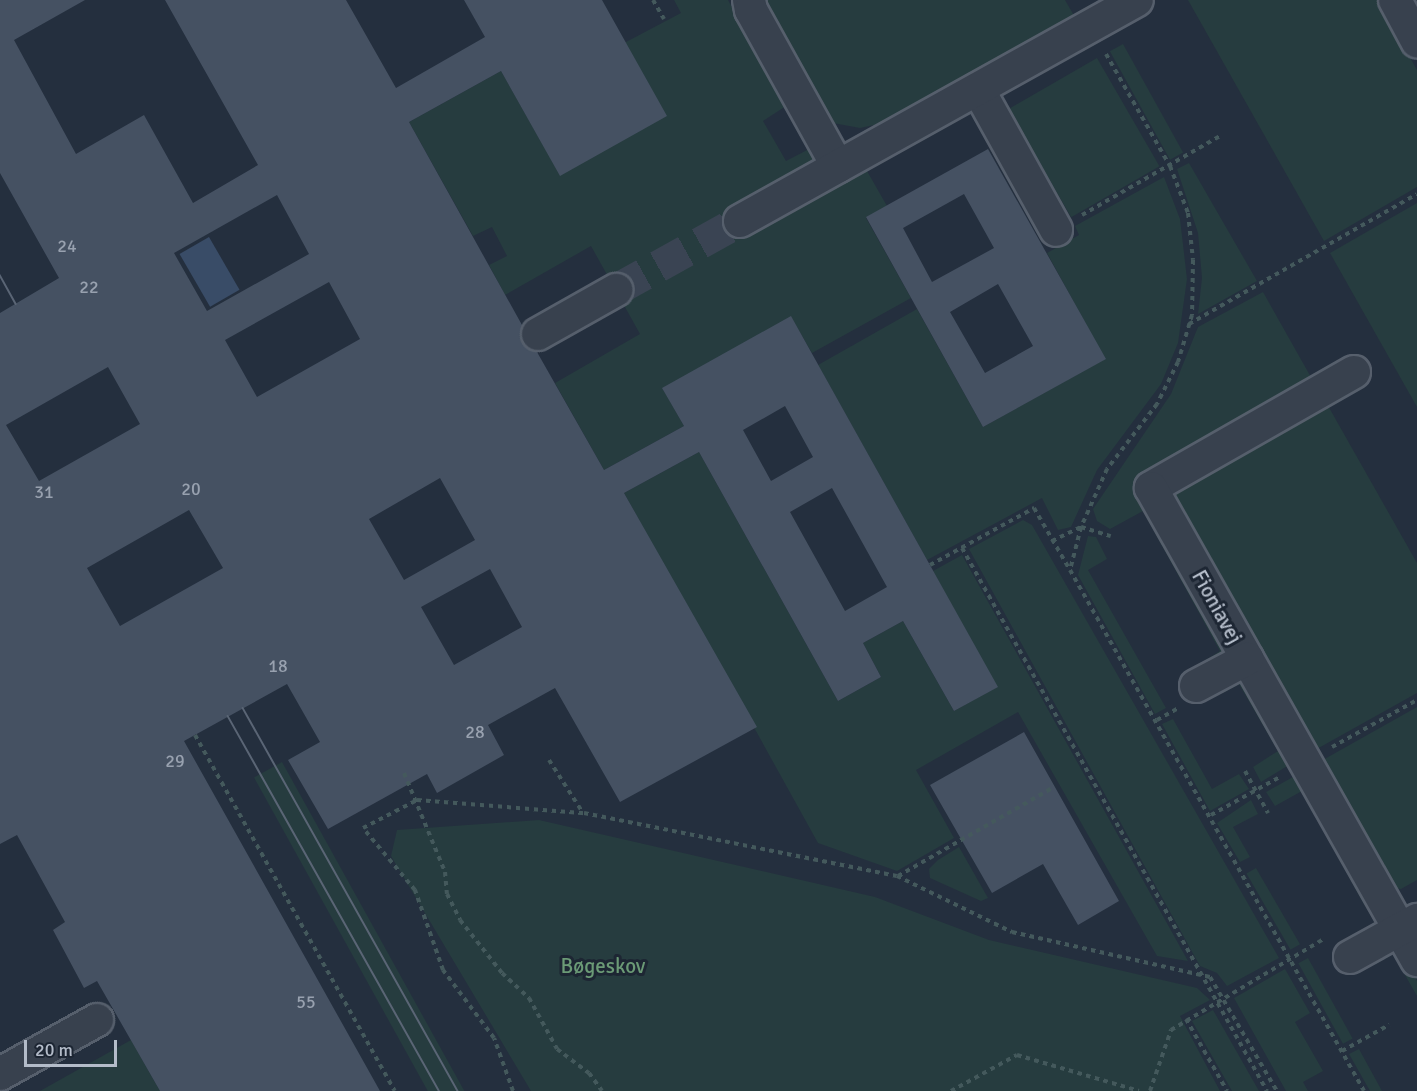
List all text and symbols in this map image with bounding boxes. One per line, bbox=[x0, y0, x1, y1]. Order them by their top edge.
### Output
house number: 24 bbox=[57, 235, 77, 257]
house number: 22 bbox=[79, 276, 99, 298]
house number: 20 bbox=[181, 478, 201, 500]
house number: 31 bbox=[34, 481, 54, 503]
street label: Fioniavej bbox=[1186, 566, 1248, 648]
house number: 18 bbox=[268, 655, 288, 677]
house number: 28 bbox=[465, 721, 485, 743]
house number: 29 bbox=[165, 750, 185, 772]
park label: Bøgeskov bbox=[561, 953, 645, 979]
house number: 55 bbox=[296, 991, 316, 1013]
scale bar bbox=[27, 1028, 120, 1066]
text: 20 m bbox=[35, 1039, 73, 1061]

